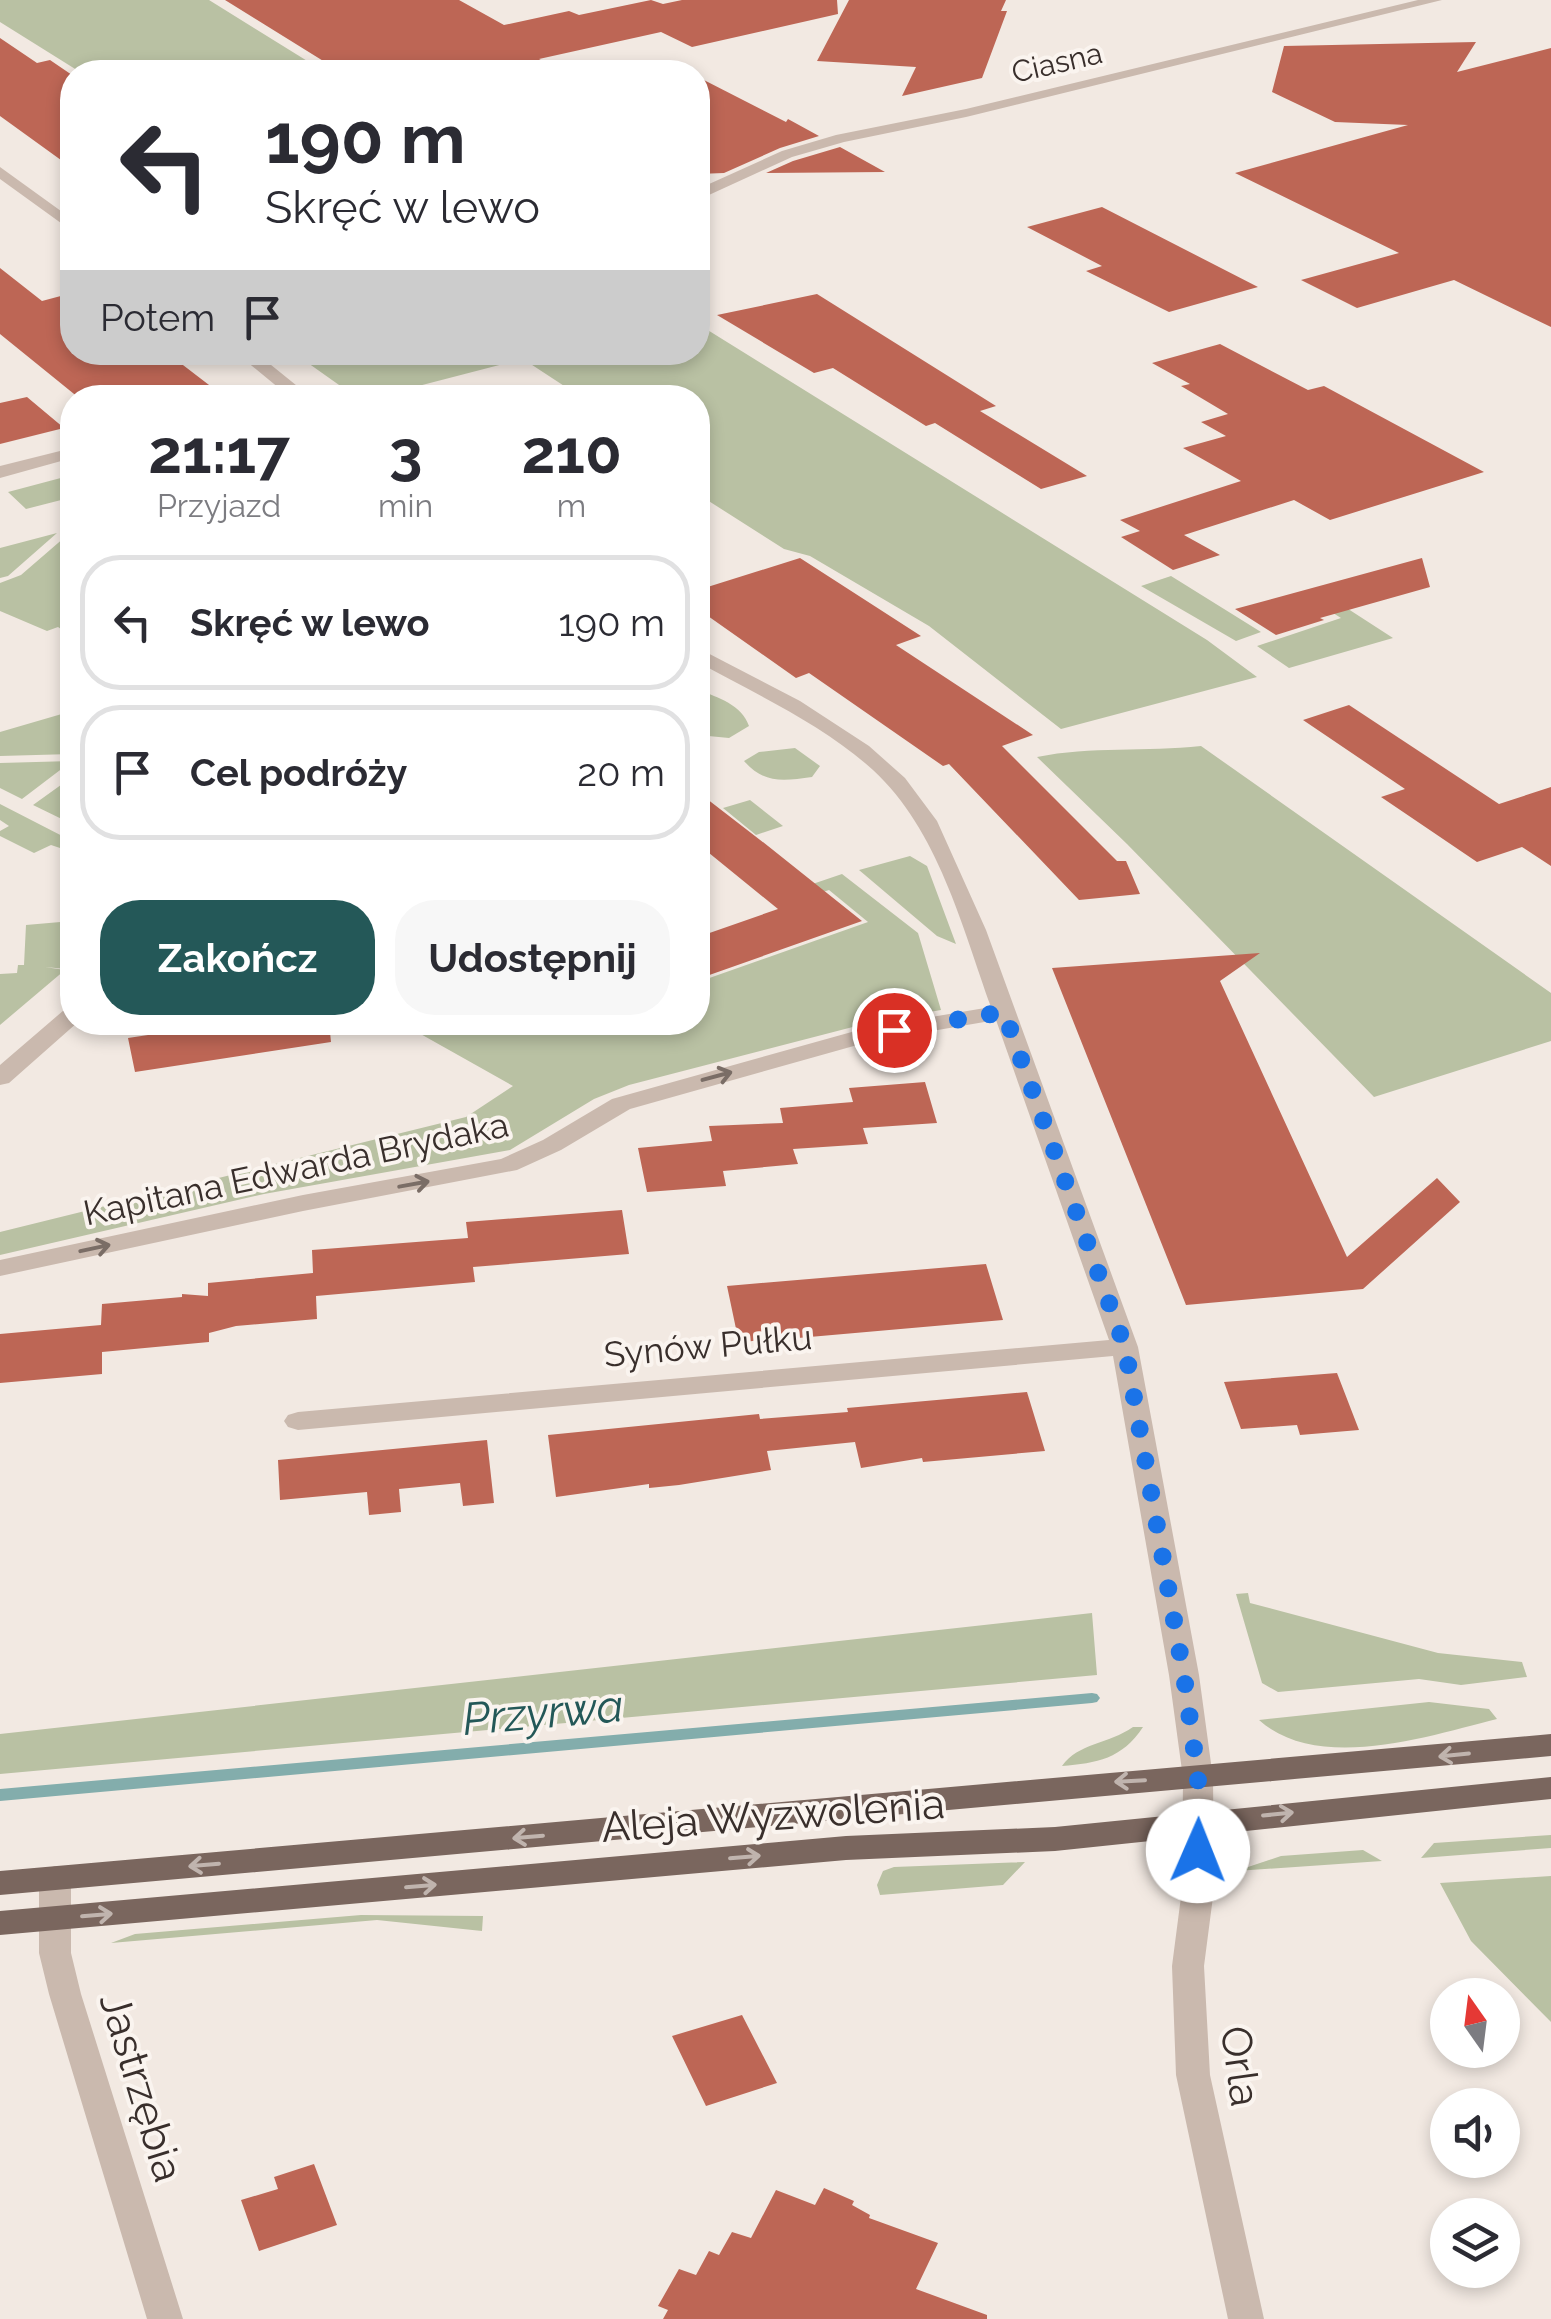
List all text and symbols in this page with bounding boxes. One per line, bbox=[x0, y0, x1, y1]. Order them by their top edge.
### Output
street label: Ciasna bbox=[1008, 35, 1106, 90]
text: 190 m bbox=[265, 97, 466, 179]
icon: left bbox=[100, 100, 230, 230]
text: Skręć w lewo bbox=[265, 181, 540, 234]
icon: arrive bbox=[235, 290, 290, 345]
text: Potem bbox=[100, 295, 215, 340]
text: 21:17 bbox=[148, 417, 290, 487]
text: 3 bbox=[389, 417, 422, 487]
text: 210 bbox=[521, 417, 622, 487]
text: Przyjazd bbox=[157, 487, 281, 524]
text: min bbox=[378, 487, 433, 524]
text: m bbox=[557, 487, 586, 524]
icon: left bbox=[105, 595, 160, 650]
text: Skręć w lewo bbox=[190, 600, 430, 645]
text: 190 m bbox=[559, 600, 665, 645]
icon: arrive bbox=[105, 745, 160, 800]
text: Cel podróży bbox=[190, 750, 407, 795]
text: 20 m bbox=[577, 750, 665, 795]
button: Zakończ bbox=[100, 900, 375, 1015]
button: Udostępnij bbox=[395, 900, 670, 1015]
pin bbox=[852, 988, 937, 1073]
icon: arrive bbox=[867, 1003, 922, 1058]
one-way arrow bbox=[701, 1065, 732, 1084]
street label: Kapitana Edwarda Brydaka bbox=[80, 1103, 512, 1234]
one-way arrow bbox=[397, 1174, 430, 1193]
one-way arrow bbox=[78, 1238, 110, 1256]
street label: Synów Pułku bbox=[602, 1316, 814, 1375]
water label: Przyrwa bbox=[460, 1679, 626, 1746]
one-way arrow bbox=[1438, 1745, 1471, 1764]
one-way arrow bbox=[1115, 1772, 1147, 1791]
street label: Aleja Wyzwolenia bbox=[600, 1779, 946, 1852]
position arrow bbox=[1146, 1799, 1250, 1903]
one-way arrow bbox=[1261, 1804, 1293, 1823]
one-way arrow bbox=[512, 1827, 544, 1846]
one-way arrow bbox=[728, 1848, 760, 1867]
one-way arrow bbox=[188, 1856, 220, 1875]
one-way arrow bbox=[404, 1876, 436, 1895]
one-way arrow bbox=[81, 1905, 113, 1924]
north arrow bbox=[1430, 1978, 1520, 2068]
map controls bbox=[1430, 1978, 1520, 2288]
street label: Jastrzębia bbox=[90, 1987, 193, 2187]
street label: Orla bbox=[1211, 2023, 1270, 2109]
button: sound bbox=[1430, 2088, 1520, 2178]
button: layers bbox=[1430, 2198, 1520, 2288]

